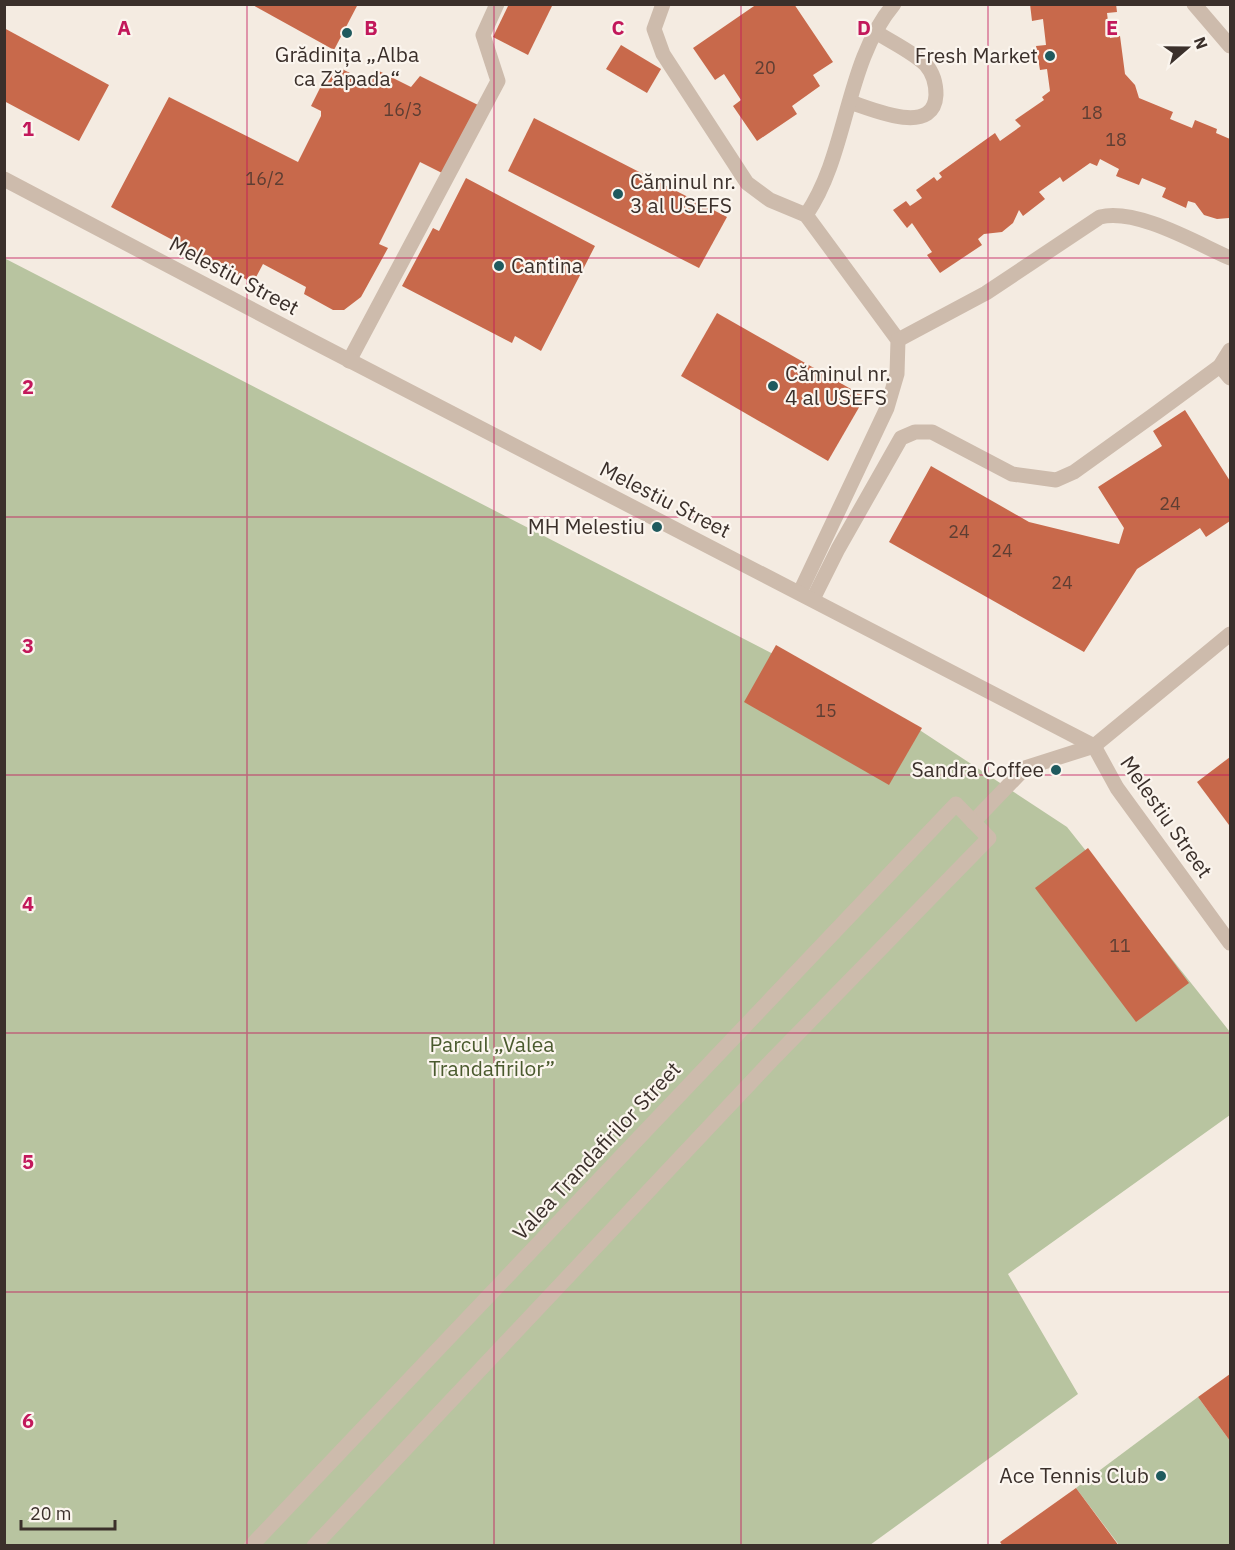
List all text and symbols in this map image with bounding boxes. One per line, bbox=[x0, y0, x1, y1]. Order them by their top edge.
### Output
text: A bbox=[117, 14, 131, 41]
text: B bbox=[364, 14, 378, 41]
text: C bbox=[611, 14, 625, 41]
text: D bbox=[857, 14, 871, 41]
text: E bbox=[1106, 14, 1118, 41]
north arrow bbox=[1157, 18, 1217, 78]
marker: Grădinița „Alba ca Zăpada“ bbox=[340, 26, 354, 40]
text: N bbox=[1190, 34, 1212, 52]
place label: Grădinița „Alba ca Zăpada“ bbox=[275, 40, 419, 92]
place label: Fresh Market bbox=[915, 41, 1038, 69]
marker: Fresh Market bbox=[1043, 49, 1057, 63]
house number: 20 bbox=[754, 56, 776, 79]
house number: 16/3 bbox=[383, 98, 423, 121]
house number: 18 bbox=[1081, 101, 1103, 124]
text: 1 bbox=[22, 115, 34, 142]
house number: 18 bbox=[1105, 128, 1127, 151]
house number: 16/2 bbox=[245, 167, 285, 190]
place label: Căminul nr. 3 al USEFS bbox=[630, 167, 736, 219]
marker: Căminul nr. 3 al USEFS bbox=[611, 187, 625, 201]
street label: Melestiu Street bbox=[165, 229, 304, 321]
place label: Cantina bbox=[511, 251, 583, 279]
marker: Cantina bbox=[492, 259, 506, 273]
place label: Căminul nr. 4 al USEFS bbox=[785, 359, 891, 411]
text: 2 bbox=[22, 373, 34, 400]
marker: Căminul nr. 4 al USEFS bbox=[766, 379, 780, 393]
street label: Melestiu Street bbox=[595, 454, 736, 544]
house number: 24 bbox=[1159, 492, 1181, 515]
place label: MH Melestiu bbox=[528, 512, 645, 540]
marker: MH Melestiu bbox=[650, 520, 664, 534]
house number: 24 bbox=[948, 520, 970, 543]
house number: 24 bbox=[991, 539, 1013, 562]
house number: 24 bbox=[1051, 571, 1073, 594]
text: 3 bbox=[22, 632, 34, 659]
house number: 15 bbox=[815, 699, 837, 722]
street label: Melestiu Street bbox=[1114, 750, 1219, 883]
place label: Sandra Coffee bbox=[911, 755, 1044, 783]
marker: Sandra Coffee bbox=[1049, 763, 1063, 777]
text: 4 bbox=[22, 890, 34, 917]
house number: 11 bbox=[1109, 934, 1131, 957]
park label: Parcul „Valea Trandafirilor” bbox=[429, 1030, 555, 1082]
street label: Valea Trandafirilor Street bbox=[506, 1055, 687, 1246]
text: 5 bbox=[22, 1148, 34, 1175]
text: 6 bbox=[22, 1407, 34, 1434]
place label: Ace Tennis Club bbox=[999, 1461, 1149, 1489]
marker: Ace Tennis Club bbox=[1154, 1469, 1168, 1483]
scale bar bbox=[21, 1493, 116, 1531]
text: 20 m bbox=[30, 1502, 72, 1525]

